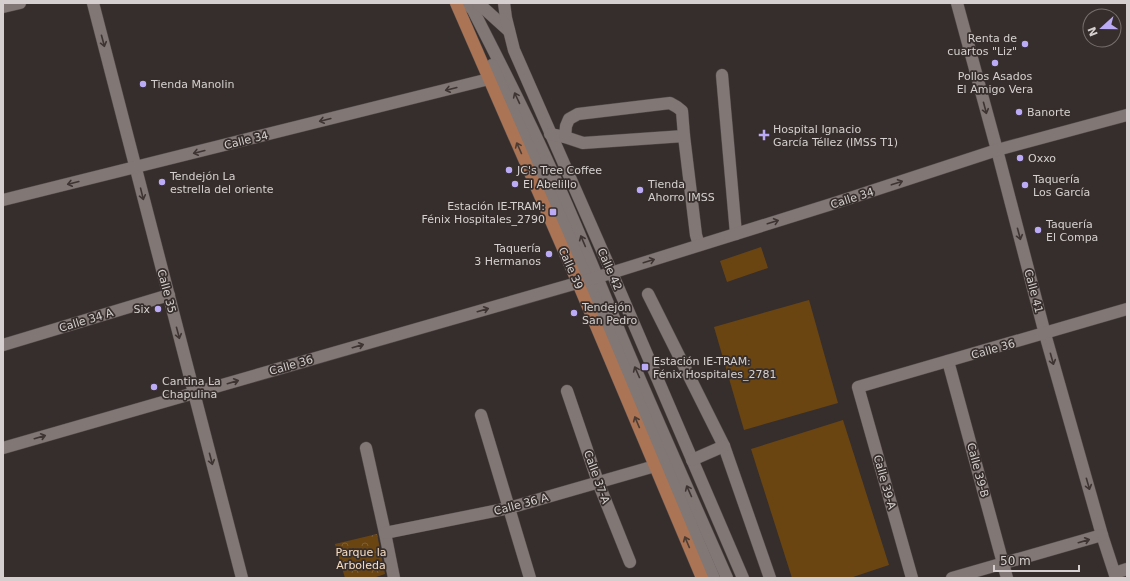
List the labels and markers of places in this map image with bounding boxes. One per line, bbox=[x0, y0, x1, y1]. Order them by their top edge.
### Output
place label: Renta de cuartos "Liz" bbox=[947, 32, 1017, 58]
marker: Renta de cuartos "Liz" bbox=[1020, 39, 1030, 49]
marker: Pollos Asados El Amigo Vera bbox=[990, 58, 1000, 68]
place label: Pollos Asados El Amigo Vera bbox=[957, 70, 1033, 96]
place label: Tienda Manolin bbox=[150, 78, 234, 91]
marker: Tienda Manolin bbox=[138, 79, 148, 89]
place label: Banorte bbox=[1027, 106, 1071, 119]
marker: Banorte bbox=[1014, 107, 1024, 117]
place label: Hospital Ignacio García Téllez (IMSS T1) bbox=[773, 123, 898, 149]
marker: Hospital Ignacio García Téllez (IMSS T1) bbox=[758, 129, 770, 141]
place label: Oxxo bbox=[1028, 152, 1056, 165]
marker: Oxxo bbox=[1015, 153, 1025, 163]
place label: JC's Tree Coffee bbox=[516, 164, 602, 177]
marker: JC's Tree Coffee bbox=[504, 165, 514, 175]
place label: Tendejón La estrella del oriente bbox=[169, 170, 274, 196]
place label: Taquería Los García bbox=[1032, 173, 1090, 199]
marker: Tendejón La estrella del oriente bbox=[157, 177, 167, 187]
place label: El Abelillo bbox=[523, 178, 577, 191]
place label: Tienda Ahorro IMSS bbox=[647, 178, 715, 204]
marker: El Abelillo bbox=[510, 179, 520, 189]
marker: Taquería Los García bbox=[1020, 180, 1030, 190]
marker: Tienda Ahorro IMSS bbox=[635, 185, 645, 195]
place label: Estación IE-TRAM: Fénix Hospitales_2790 bbox=[422, 200, 545, 226]
marker: Estación IE-TRAM: Fénix Hospitales_2790 bbox=[548, 207, 558, 217]
place label: Taquería El Compa bbox=[1045, 218, 1098, 244]
marker: Taquería El Compa bbox=[1033, 225, 1043, 235]
place label: Taquería 3 Hermanos bbox=[474, 242, 541, 268]
marker: Taquería 3 Hermanos bbox=[544, 249, 554, 259]
place label: Tendejón San Pedro bbox=[581, 301, 637, 327]
place label: Six bbox=[133, 303, 150, 316]
marker: Six bbox=[153, 304, 163, 314]
marker: Tendejón San Pedro bbox=[569, 308, 579, 318]
place label: Estación IE-TRAM: Fénix Hospitales_2781 bbox=[653, 355, 776, 381]
marker: Estación IE-TRAM: Fénix Hospitales_2781 bbox=[640, 362, 650, 372]
place label: Cantina La Chapulina bbox=[162, 375, 221, 401]
marker: Cantina La Chapulina bbox=[149, 382, 159, 392]

